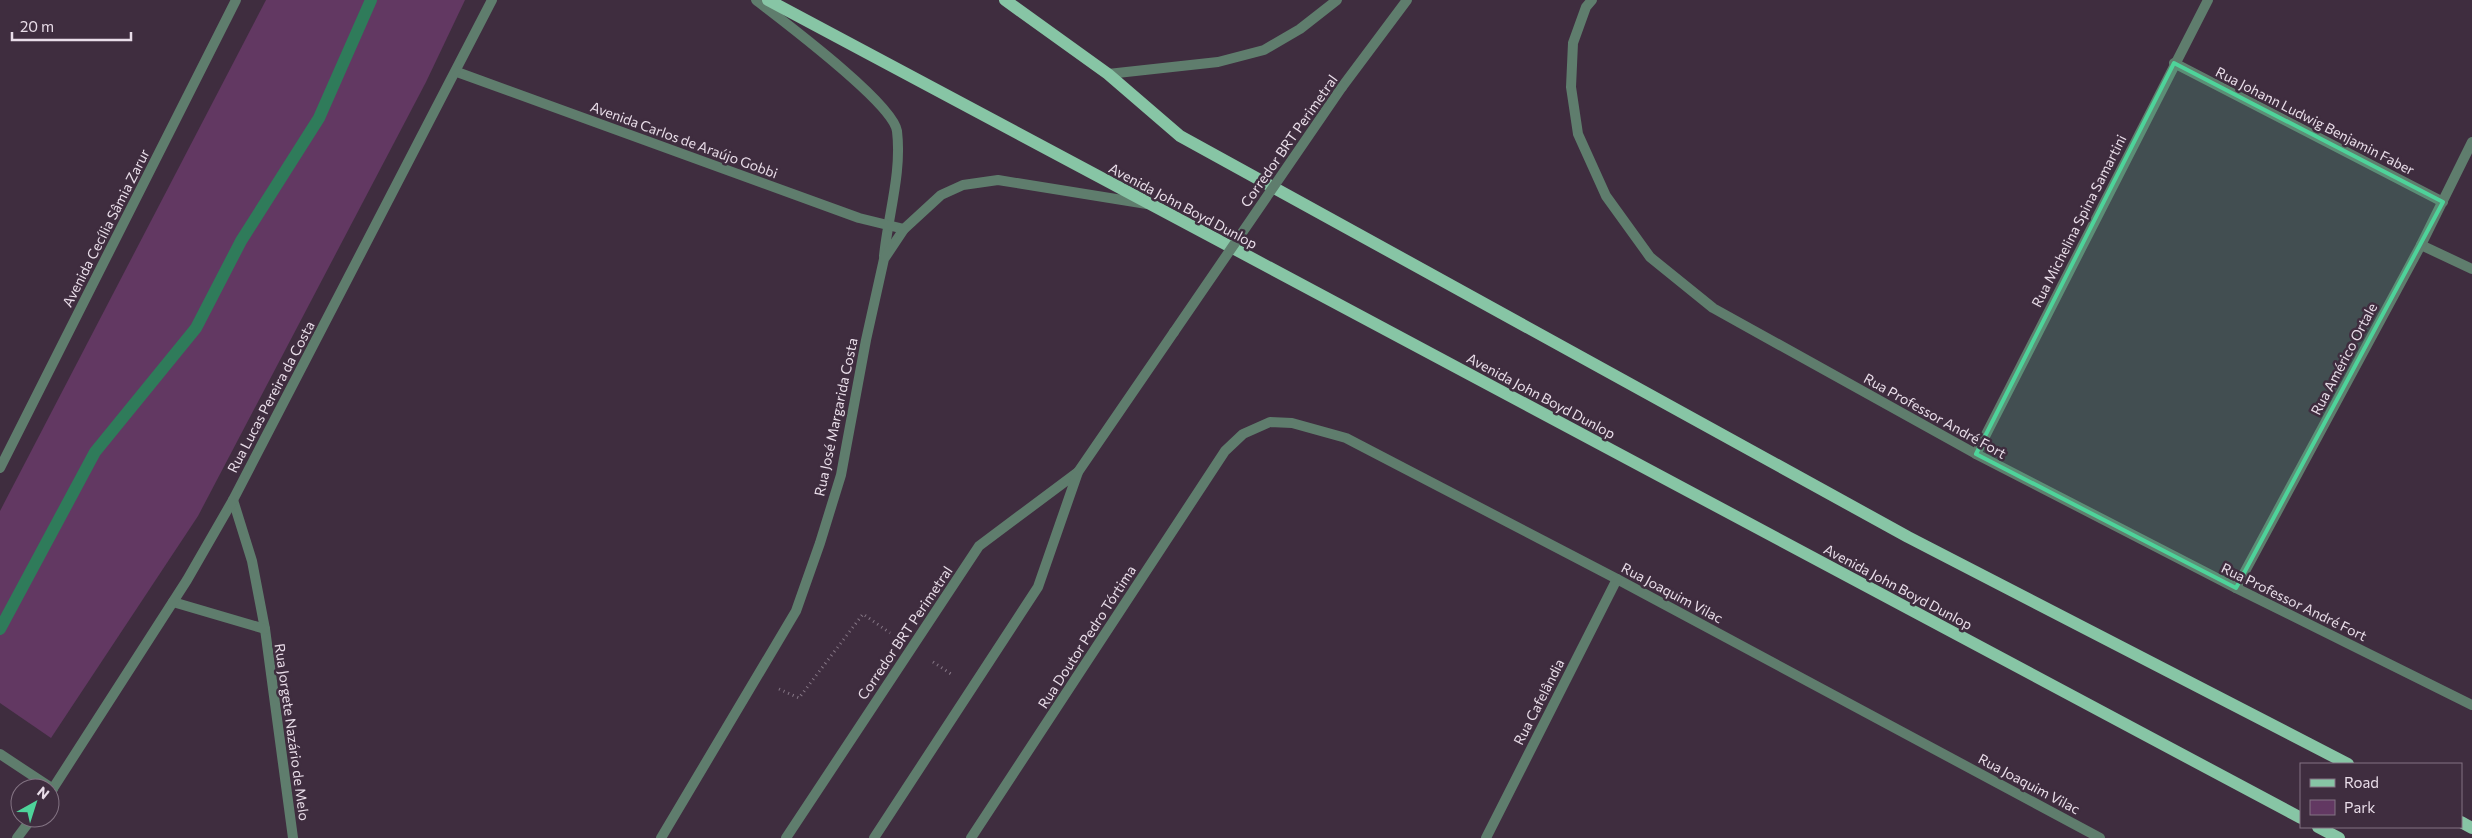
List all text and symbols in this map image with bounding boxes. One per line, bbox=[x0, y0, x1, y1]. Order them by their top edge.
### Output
scale bar bbox=[12, 10, 131, 42]
text: 20 m bbox=[20, 17, 54, 35]
street label: Rua Johann Ludwig Benjamin Faber bbox=[2213, 63, 2418, 178]
street label: Corredor BRT Perimetral bbox=[1236, 71, 1341, 210]
street label: Avenida Carlos de Araújo Gobbi bbox=[588, 98, 780, 181]
street label: Rua Michelina Spina Samartini bbox=[2028, 132, 2130, 310]
street label: Avenida Cecília Sâmia Zarur bbox=[58, 146, 153, 310]
street label: Avenida John Boyd Dunlop bbox=[1106, 159, 1260, 252]
street label: Rua Américo Ortale bbox=[2307, 300, 2380, 418]
street label: Rua Lucas Pereira da Costa bbox=[223, 318, 318, 475]
street label: Rua José Margarida Costa bbox=[810, 336, 861, 498]
street label: Avenida John Boyd Dunlop bbox=[1464, 349, 1618, 442]
street label: Rua Professor André Fort bbox=[1861, 369, 2010, 462]
street label: Avenida John Boyd Dunlop bbox=[1821, 540, 1975, 633]
street label: Rua Joaquim Vilac bbox=[1619, 559, 1726, 626]
street label: Rua Professor André Fort bbox=[2219, 559, 2370, 644]
street label: Rua Doutor Pedro Tórtima bbox=[1034, 562, 1139, 711]
street label: Corredor BRT Perimetral bbox=[854, 563, 956, 703]
street label: Rua Jorgete Nazário de Melo bbox=[272, 642, 313, 822]
street label: Rua Cafelândia bbox=[1510, 656, 1568, 748]
street label: Rua Joaquim Vilac bbox=[1976, 750, 2083, 817]
legend bbox=[2300, 763, 2462, 828]
text: Road bbox=[2344, 773, 2379, 791]
north arrow bbox=[10, 778, 60, 828]
text: N bbox=[34, 783, 53, 802]
text: Park bbox=[2344, 798, 2375, 816]

